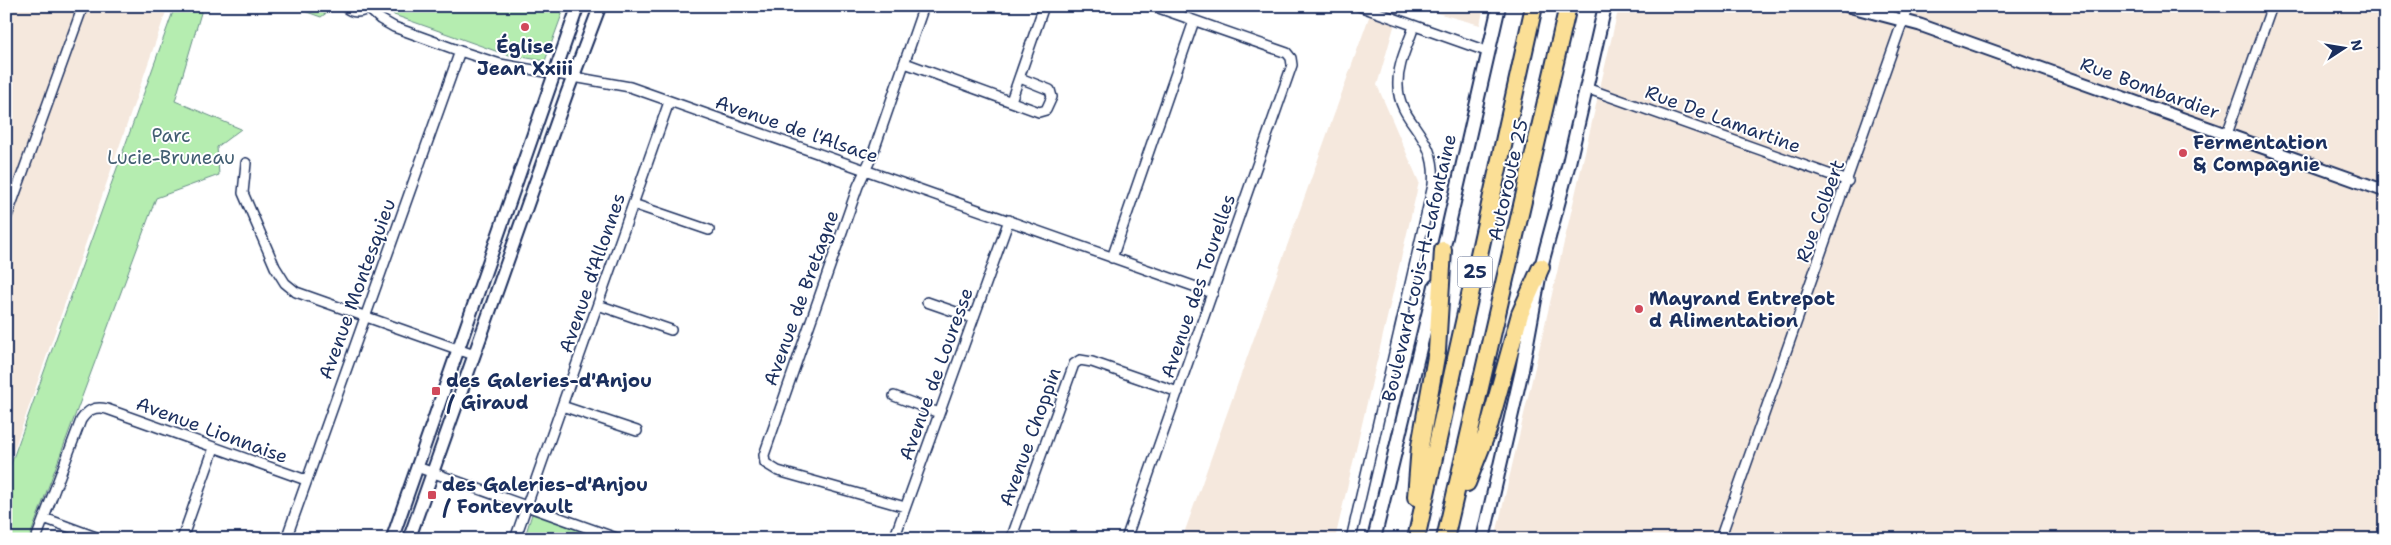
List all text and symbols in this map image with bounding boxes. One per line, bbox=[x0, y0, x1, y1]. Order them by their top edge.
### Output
marker: Église Jean Xxiii bbox=[519, 21, 531, 33]
north arrow bbox=[2318, 22, 2368, 72]
place label: Église Jean Xxiii bbox=[477, 33, 573, 81]
text: N bbox=[2347, 38, 2367, 53]
street label: Rue Bombardier bbox=[2077, 51, 2223, 125]
street label: Rue De Lamartine bbox=[1642, 79, 1804, 159]
street label: Avenue de l'Alsace bbox=[712, 89, 882, 169]
street label: Autoroute 25 bbox=[1482, 117, 1534, 243]
park label: Parc Lucie-Bruneau bbox=[107, 123, 235, 170]
place label: Fermentation & Compagnie bbox=[2193, 130, 2328, 177]
street label: Boulevard Louis-H.-Lafontaine bbox=[1376, 132, 1462, 404]
marker: Fermentation & Compagnie bbox=[2177, 147, 2189, 159]
street label: Rue Colbert bbox=[1790, 156, 1850, 266]
street label: Avenue d'Allonnes bbox=[553, 190, 631, 356]
street label: Avenue des Tourelles bbox=[1155, 191, 1241, 381]
street label: Avenue Montesquieu bbox=[313, 195, 401, 383]
street label: Avenue de Bretagne bbox=[758, 207, 844, 389]
road number: 25 bbox=[1458, 256, 1492, 288]
street label: Avenue de Louresse bbox=[893, 284, 979, 464]
place label: Mayrand Entrepot d Alimentation bbox=[1649, 286, 1835, 333]
marker: Mayrand Entrepot d Alimentation bbox=[1633, 303, 1645, 315]
street label: Avenue Choppin bbox=[993, 364, 1067, 510]
place label: des Galeries-d'Anjou / Giraud bbox=[446, 368, 652, 415]
marker: des Galeries-d'Anjou / Giraud bbox=[430, 385, 442, 397]
street label: Avenue Lionnaise bbox=[133, 391, 291, 469]
place label: des Galeries-d'Anjou / Fontevrault bbox=[442, 472, 648, 519]
marker: des Galeries-d'Anjou / Fontevrault bbox=[426, 489, 438, 501]

